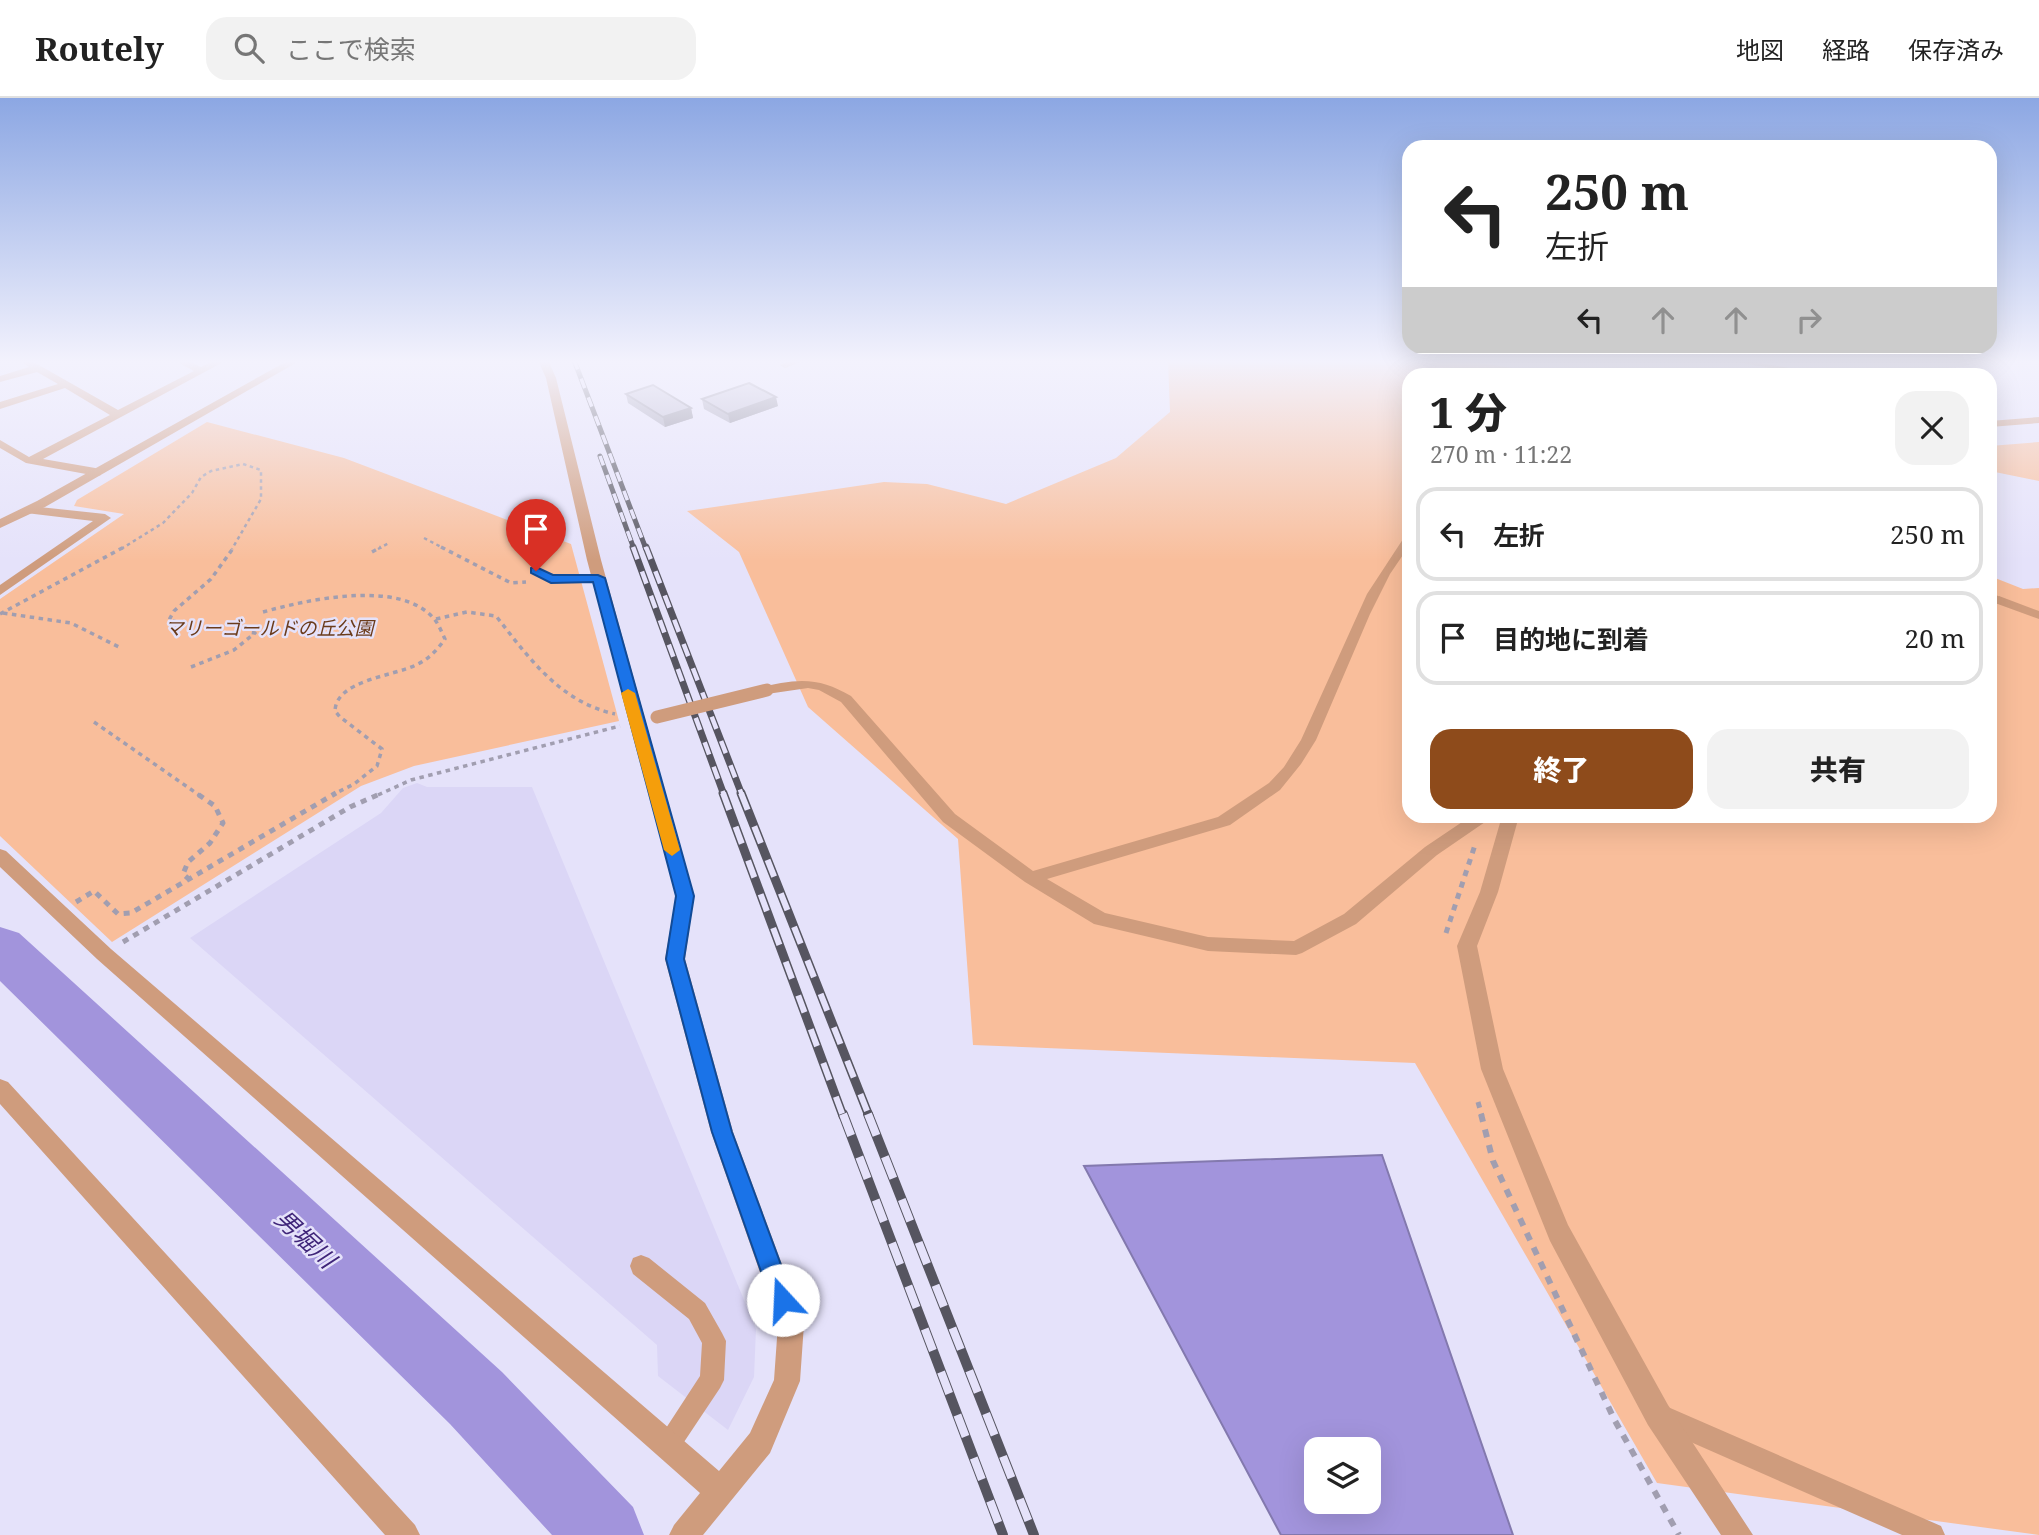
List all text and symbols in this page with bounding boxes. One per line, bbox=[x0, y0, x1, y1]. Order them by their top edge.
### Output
search box bbox=[206, 17, 696, 80]
text: Routely bbox=[35, 26, 164, 71]
icon: search bbox=[230, 29, 268, 67]
text: ここで検索 bbox=[286, 31, 416, 67]
text: 地図 bbox=[1736, 33, 1784, 66]
text: 経路 bbox=[1822, 33, 1870, 66]
text: 保存済み bbox=[1908, 33, 2004, 66]
text: 250 m bbox=[1545, 158, 1689, 224]
icon: left bbox=[1430, 168, 1521, 259]
text: 左折 bbox=[1545, 224, 1609, 267]
icon: left bbox=[1571, 301, 1609, 339]
icon: ahead bbox=[1644, 301, 1682, 339]
icon: ahead bbox=[1717, 301, 1755, 339]
icon: right bbox=[1790, 301, 1828, 339]
text: 1 分 bbox=[1430, 383, 1507, 440]
button: close bbox=[1895, 391, 1969, 465]
text: 270 m · 11:22 bbox=[1430, 438, 1572, 470]
pin bbox=[506, 499, 566, 571]
icon: arrive bbox=[517, 510, 555, 548]
icon: left bbox=[1434, 515, 1472, 553]
text: 250 m bbox=[1890, 516, 1965, 552]
text: 左折 bbox=[1493, 517, 1545, 553]
park label: マリーゴールドの丘公園 bbox=[164, 615, 376, 641]
icon: arrive bbox=[1434, 619, 1472, 657]
text: 20 m bbox=[1905, 620, 1965, 656]
text: 目的地に到着 bbox=[1493, 621, 1649, 657]
button: 終了 bbox=[1430, 729, 1693, 809]
button: 共有 bbox=[1707, 729, 1969, 809]
water label: 男堀川 bbox=[268, 1201, 346, 1277]
position arrow bbox=[746, 1263, 820, 1337]
map controls bbox=[1304, 1437, 1381, 1514]
button: layers bbox=[1304, 1437, 1381, 1514]

